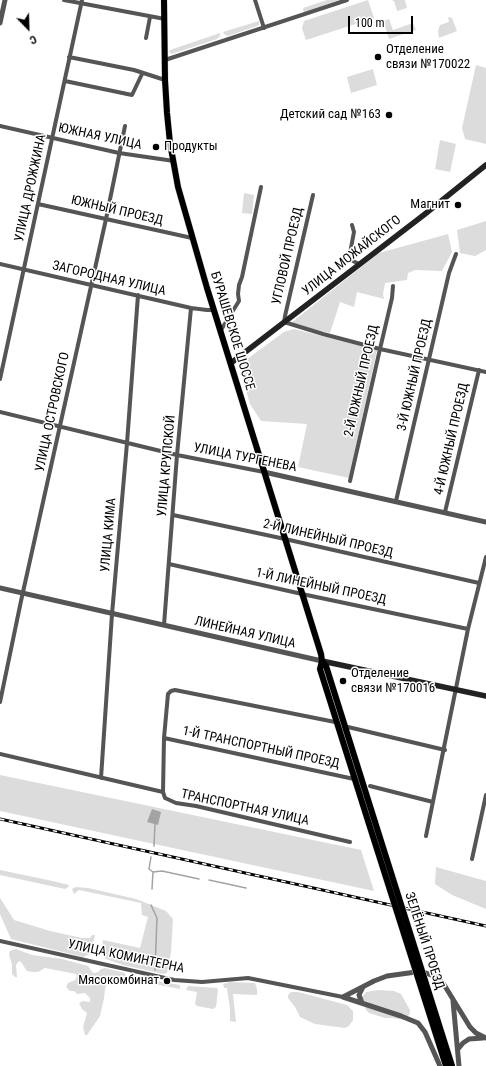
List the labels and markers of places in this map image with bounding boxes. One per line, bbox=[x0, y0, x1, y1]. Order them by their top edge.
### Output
place label: Отделение связи №170022 bbox=[386, 42, 470, 73]
marker: Отделение связи №170022 bbox=[373, 52, 383, 62]
place label: Детский сад №163 bbox=[280, 107, 381, 123]
marker: Детский сад №163 bbox=[384, 110, 394, 120]
place label: Продукты bbox=[164, 139, 218, 155]
marker: Продукты bbox=[151, 142, 161, 152]
place label: Магнит bbox=[410, 197, 450, 213]
marker: Магнит bbox=[453, 200, 463, 210]
place label: Отделение связи №170016 bbox=[351, 666, 435, 697]
marker: Отделение связи №170016 bbox=[338, 676, 348, 686]
place label: Мясокомбинат bbox=[78, 973, 159, 989]
marker: Мясокомбинат bbox=[162, 976, 172, 986]

